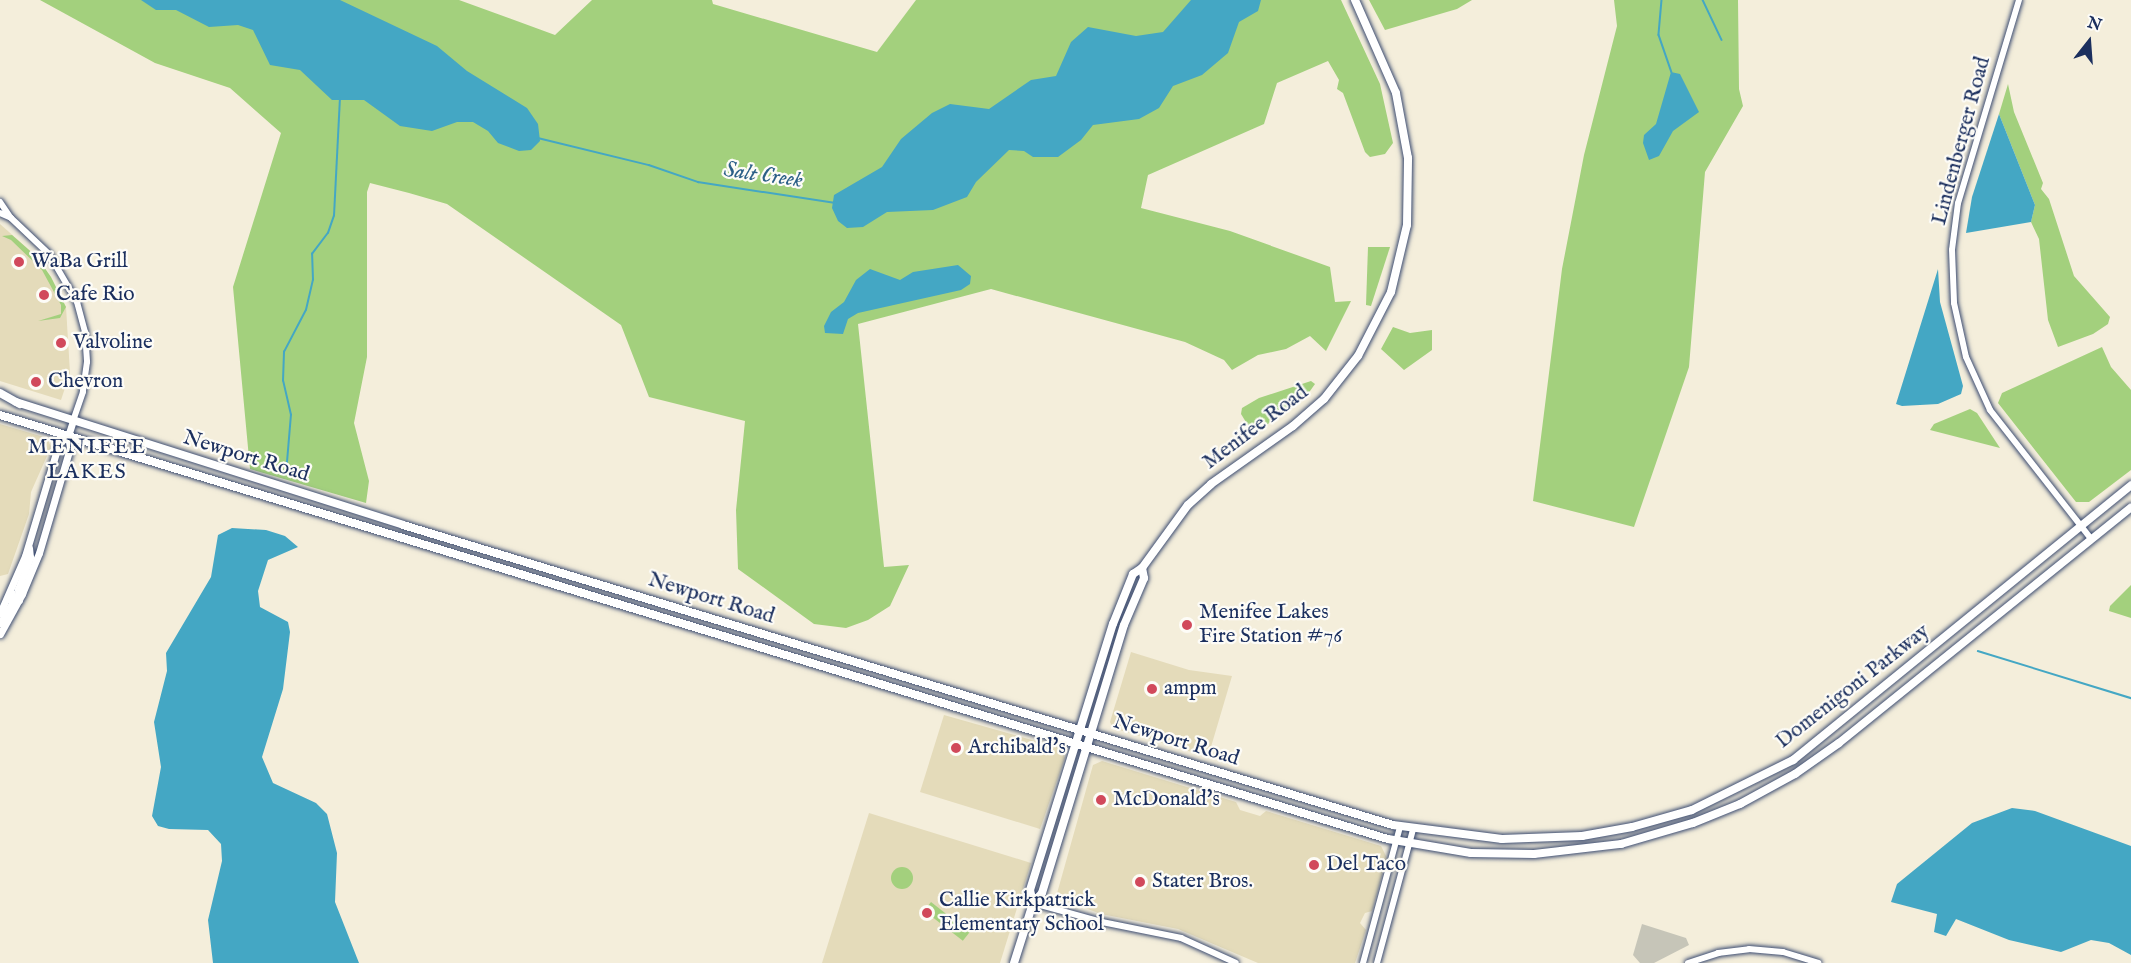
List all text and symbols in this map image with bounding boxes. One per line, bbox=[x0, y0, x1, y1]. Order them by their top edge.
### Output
north arrow bbox=[2059, 12, 2119, 72]
text: N bbox=[2085, 13, 2104, 36]
street label: Lindenberger Road bbox=[1927, 54, 1997, 228]
water label: Salt Creek bbox=[722, 157, 804, 195]
place label: WaBa Grill bbox=[31, 249, 128, 275]
marker: WaBa Grill bbox=[12, 255, 26, 269]
place label: Cafe Rio bbox=[56, 282, 135, 308]
marker: Cafe Rio bbox=[37, 288, 51, 302]
place label: Valvoline bbox=[73, 330, 153, 356]
marker: Valvoline bbox=[54, 336, 68, 350]
place label: Chevron bbox=[48, 369, 123, 395]
marker: Chevron bbox=[29, 375, 43, 389]
street label: Menifee Road bbox=[1199, 380, 1313, 476]
street label: Newport Road bbox=[180, 426, 312, 488]
district label: MENIFEE LAKES bbox=[27, 434, 147, 486]
street label: Newport Road bbox=[645, 568, 777, 630]
place label: Menifee Lakes Fire Station #76 bbox=[1199, 600, 1342, 650]
marker: Menifee Lakes Fire Station #76 bbox=[1180, 618, 1194, 632]
street label: Domenigoni Parkway bbox=[1771, 619, 1935, 755]
place label: ampm bbox=[1164, 676, 1217, 702]
marker: ampm bbox=[1145, 682, 1159, 696]
street label: Newport Road bbox=[1110, 710, 1242, 772]
place label: Archibald's bbox=[968, 735, 1066, 761]
marker: Archibald's bbox=[949, 741, 963, 755]
place label: McDonald's bbox=[1113, 787, 1220, 813]
marker: McDonald's bbox=[1094, 793, 1108, 807]
place label: Del Taco bbox=[1326, 852, 1406, 878]
marker: Del Taco bbox=[1307, 858, 1321, 872]
place label: Stater Bros. bbox=[1152, 869, 1253, 895]
marker: Stater Bros. bbox=[1133, 875, 1147, 889]
place label: Callie Kirkpatrick Elementary School bbox=[939, 888, 1104, 938]
marker: Callie Kirkpatrick Elementary School bbox=[920, 906, 934, 920]

